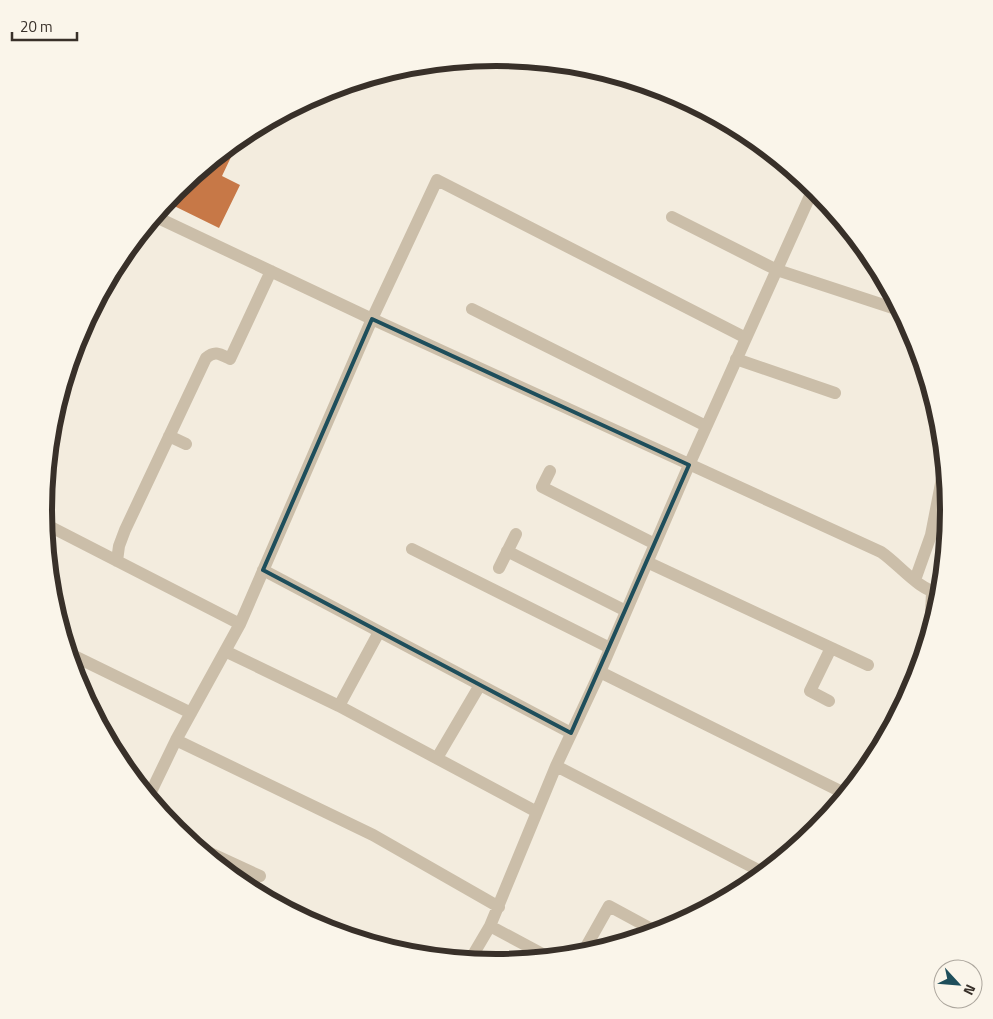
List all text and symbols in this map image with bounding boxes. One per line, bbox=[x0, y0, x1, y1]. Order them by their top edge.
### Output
scale bar bbox=[12, 10, 78, 42]
text: 20 m bbox=[20, 15, 53, 38]
north arrow bbox=[933, 959, 983, 1009]
text: N bbox=[959, 981, 982, 999]

